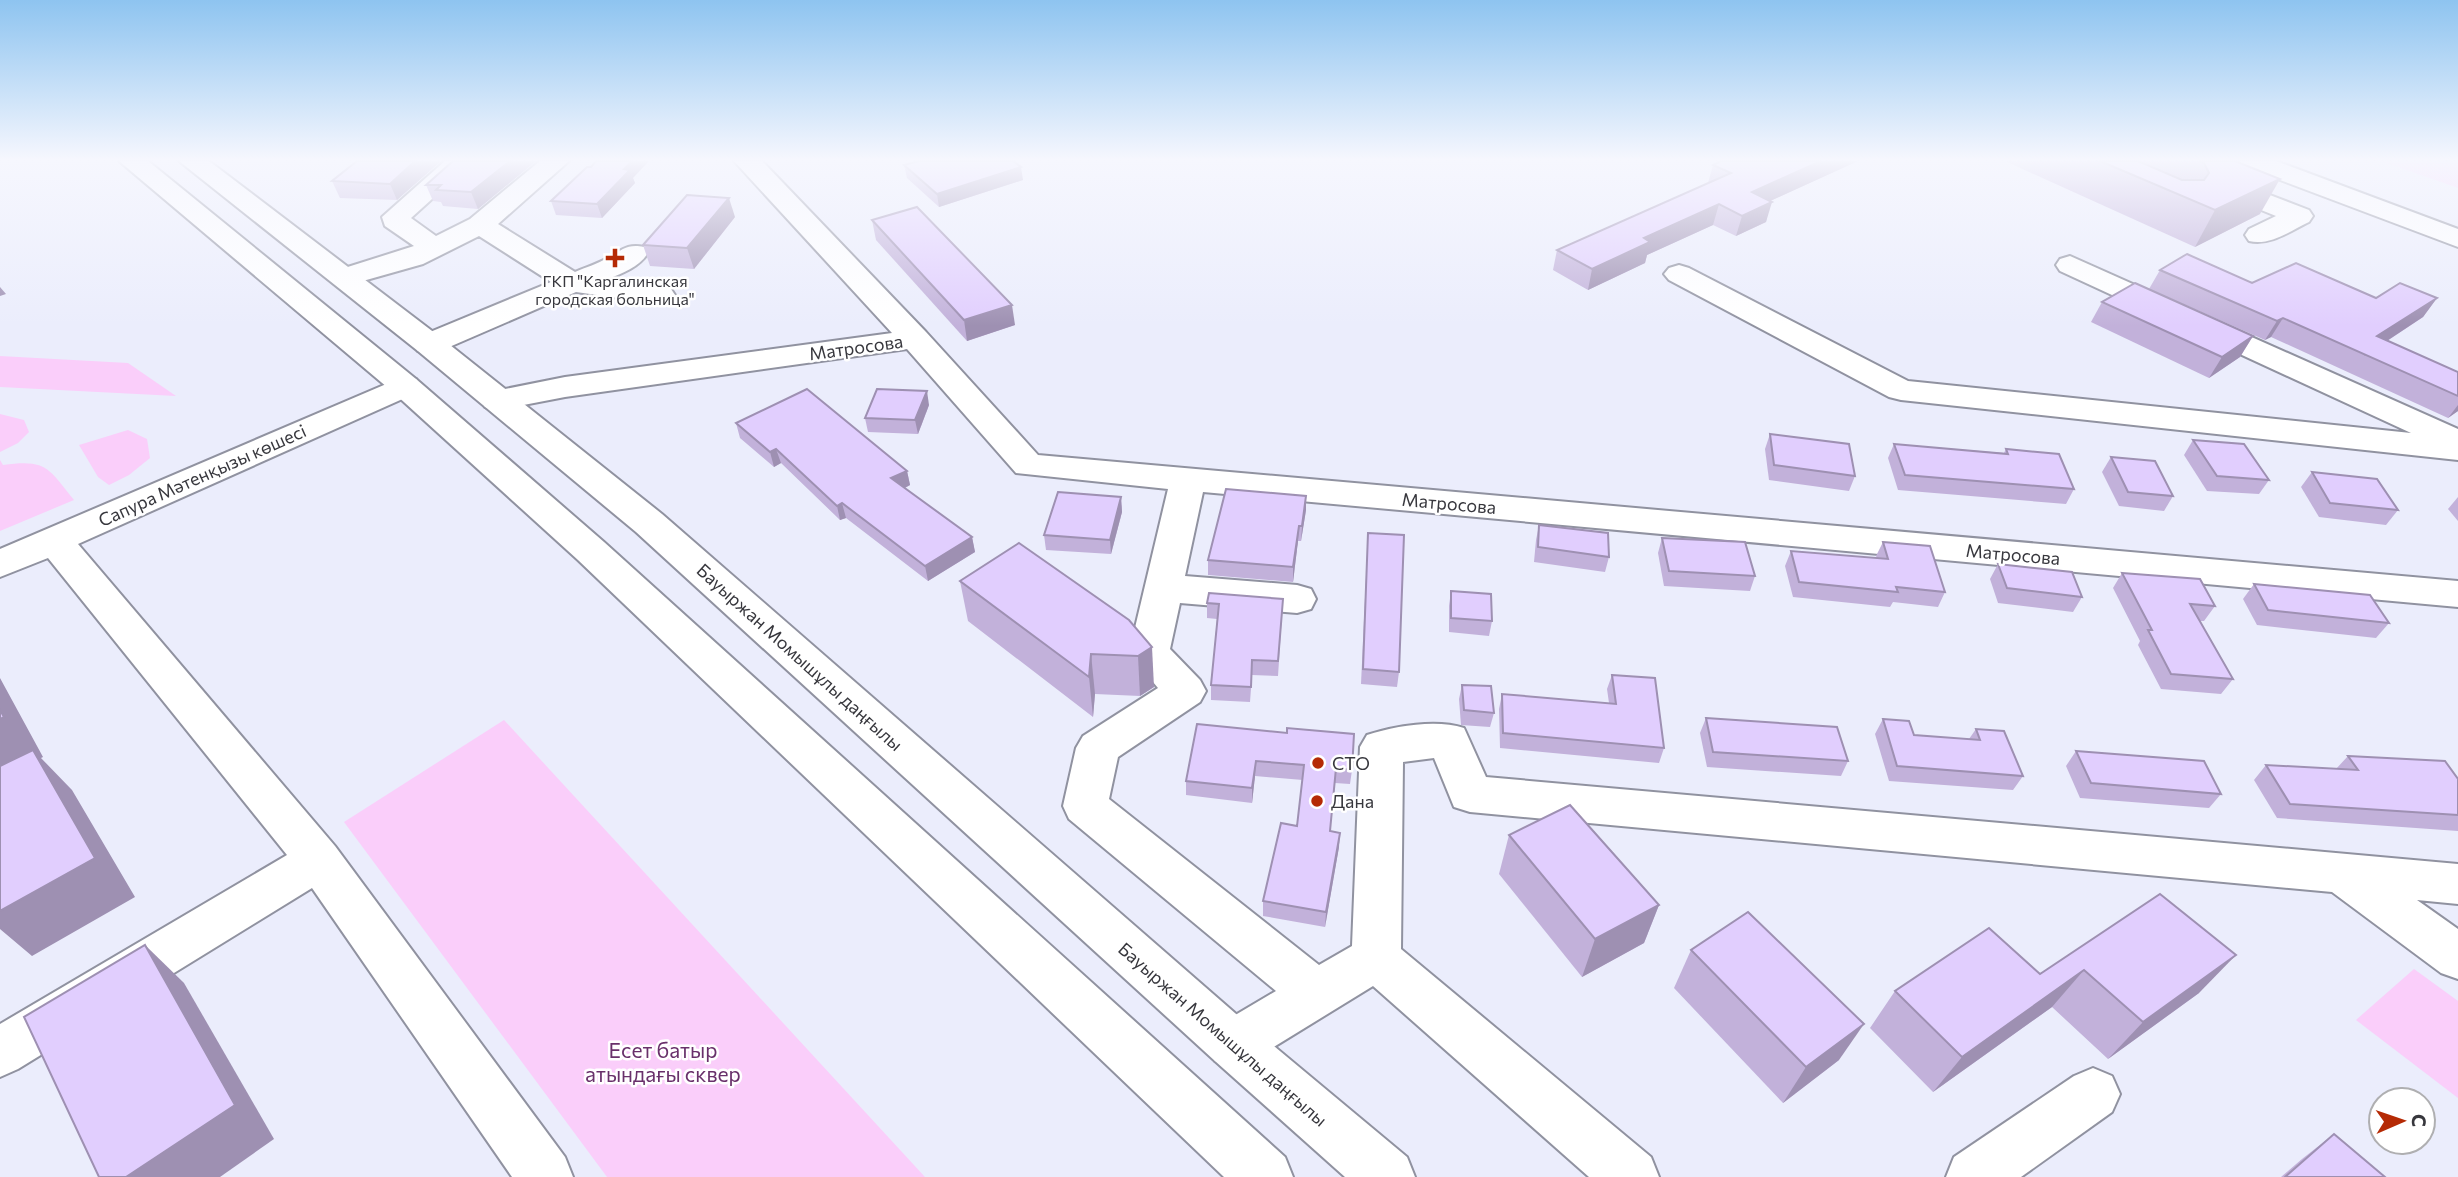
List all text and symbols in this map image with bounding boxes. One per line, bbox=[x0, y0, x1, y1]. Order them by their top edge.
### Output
marker: ГКП "Каргалинская городская больница" bbox=[605, 248, 625, 268]
place label: ГКП "Каргалинская городская больница" bbox=[535, 271, 695, 308]
street label: Матросова bbox=[808, 330, 904, 364]
street label: Сапура Мәтенқызы көшесі bbox=[95, 419, 309, 531]
street label: Матросова bbox=[1401, 488, 1497, 518]
street label: Матросова bbox=[1965, 539, 2061, 569]
street label: Бауыржан Момышұлы даңғылы bbox=[693, 559, 907, 755]
place label: СТО bbox=[1332, 752, 1370, 774]
marker: СТО bbox=[1310, 755, 1326, 771]
place label: Дана bbox=[1331, 790, 1374, 812]
marker: Дана bbox=[1309, 793, 1325, 809]
street label: Бауыржан Момышұлы даңғылы bbox=[1114, 937, 1332, 1131]
park label: Есет батыр атындағы сквер bbox=[585, 1037, 741, 1086]
north arrow bbox=[2367, 1086, 2437, 1156]
text: С bbox=[2408, 1113, 2431, 1127]

